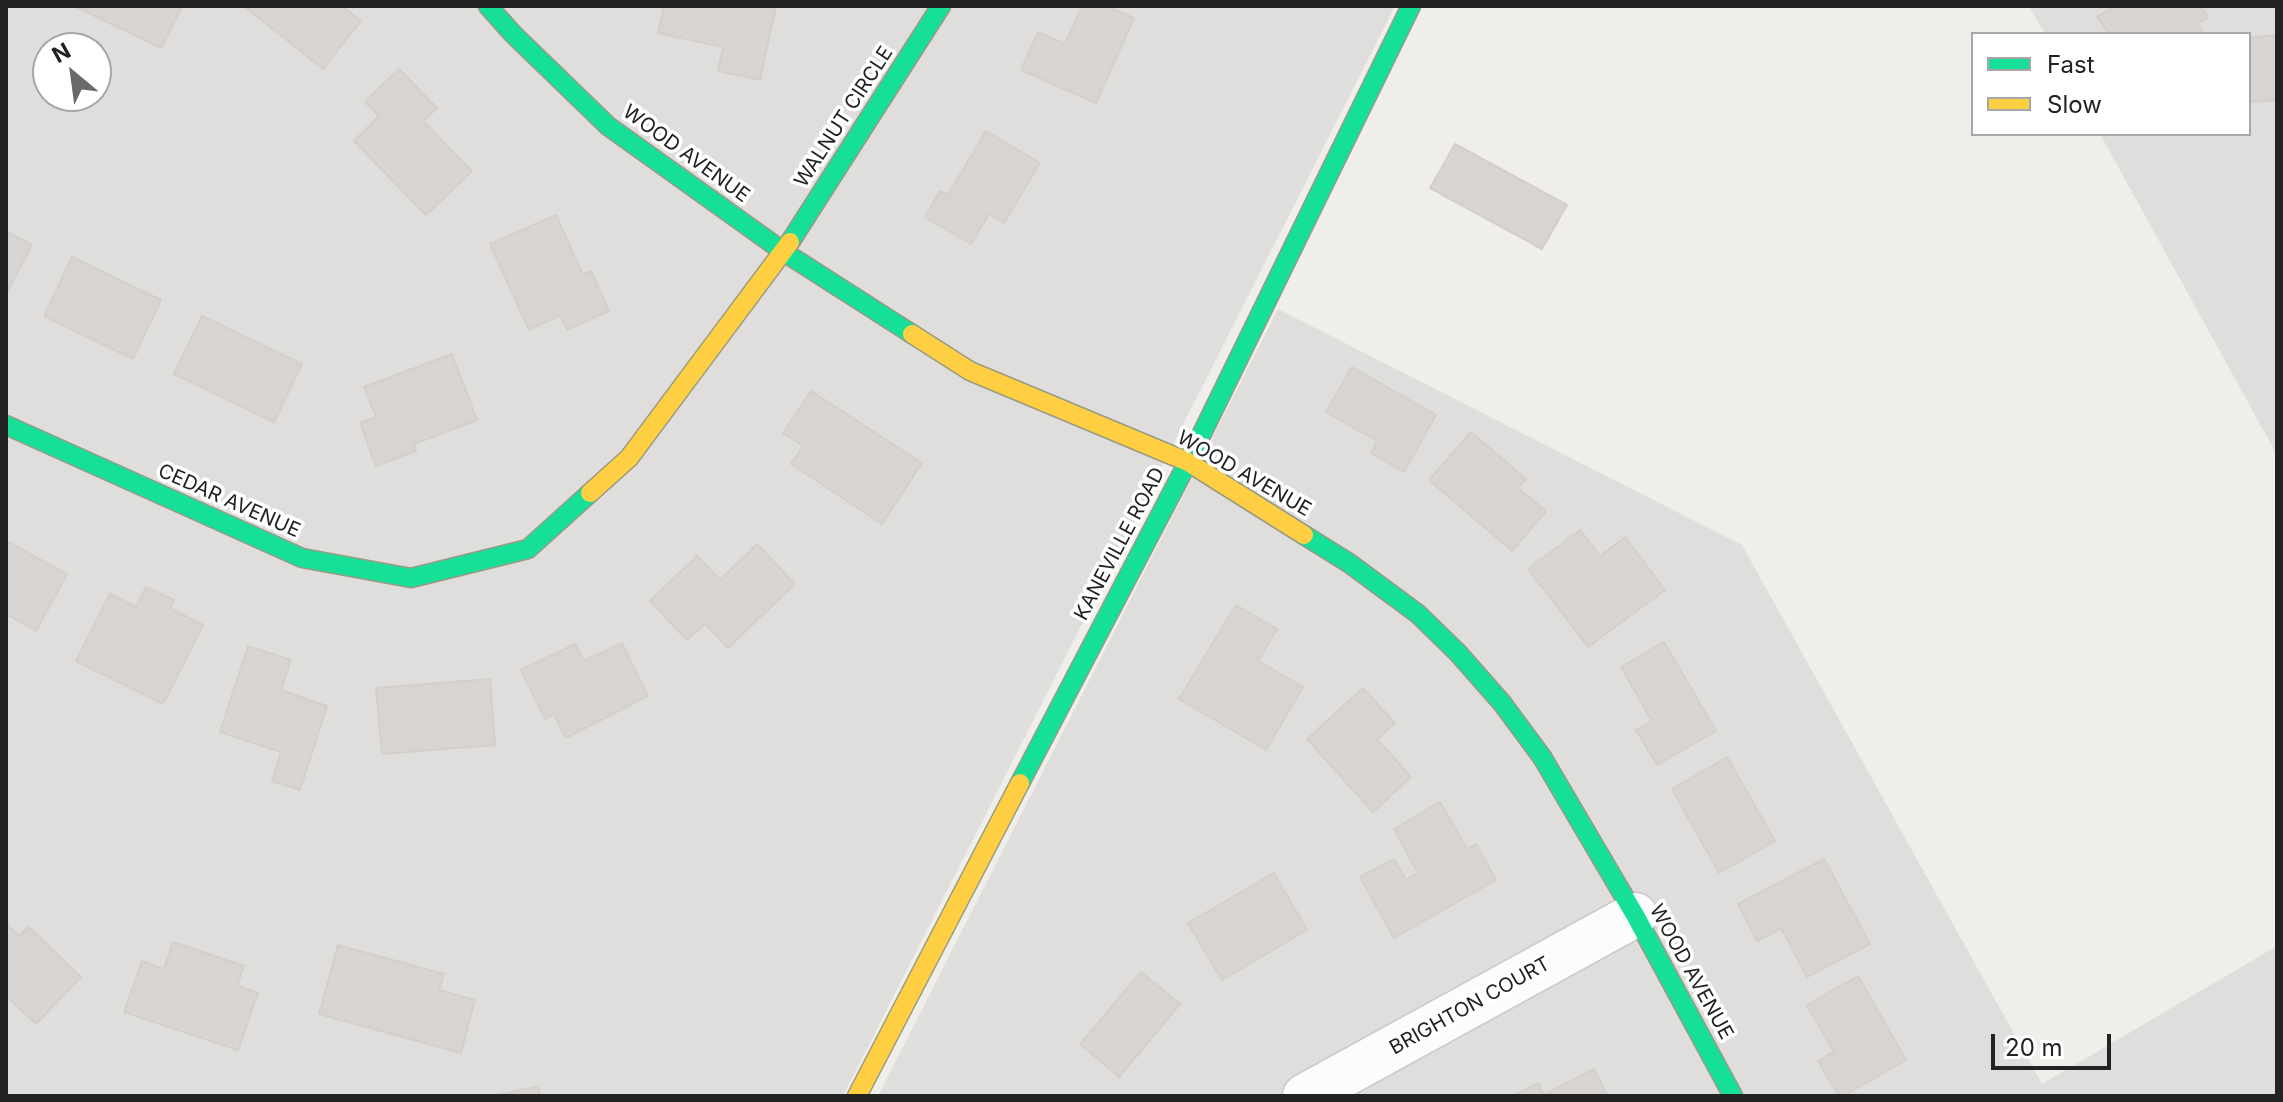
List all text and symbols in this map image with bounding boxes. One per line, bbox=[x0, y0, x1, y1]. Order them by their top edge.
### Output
north arrow bbox=[32, 32, 112, 112]
legend bbox=[1971, 32, 2251, 136]
text: N bbox=[48, 37, 75, 68]
street label: WALNUT CIRCLE bbox=[790, 42, 898, 192]
text: Fast bbox=[2047, 50, 2095, 79]
text: Slow bbox=[2047, 90, 2102, 119]
street label: WOOD AVENUE bbox=[618, 100, 754, 208]
street label: WOOD AVENUE bbox=[1173, 426, 1315, 522]
street label: CEDAR AVENUE bbox=[154, 459, 304, 543]
street label: KANEVILLE ROAD bbox=[1070, 464, 1170, 624]
street label: WOOD AVENUE bbox=[1644, 900, 1738, 1044]
street label: BRIGHTON COURT bbox=[1385, 952, 1555, 1060]
scale bar bbox=[1995, 1018, 2115, 1068]
text: 20 m bbox=[2005, 1033, 2063, 1062]

